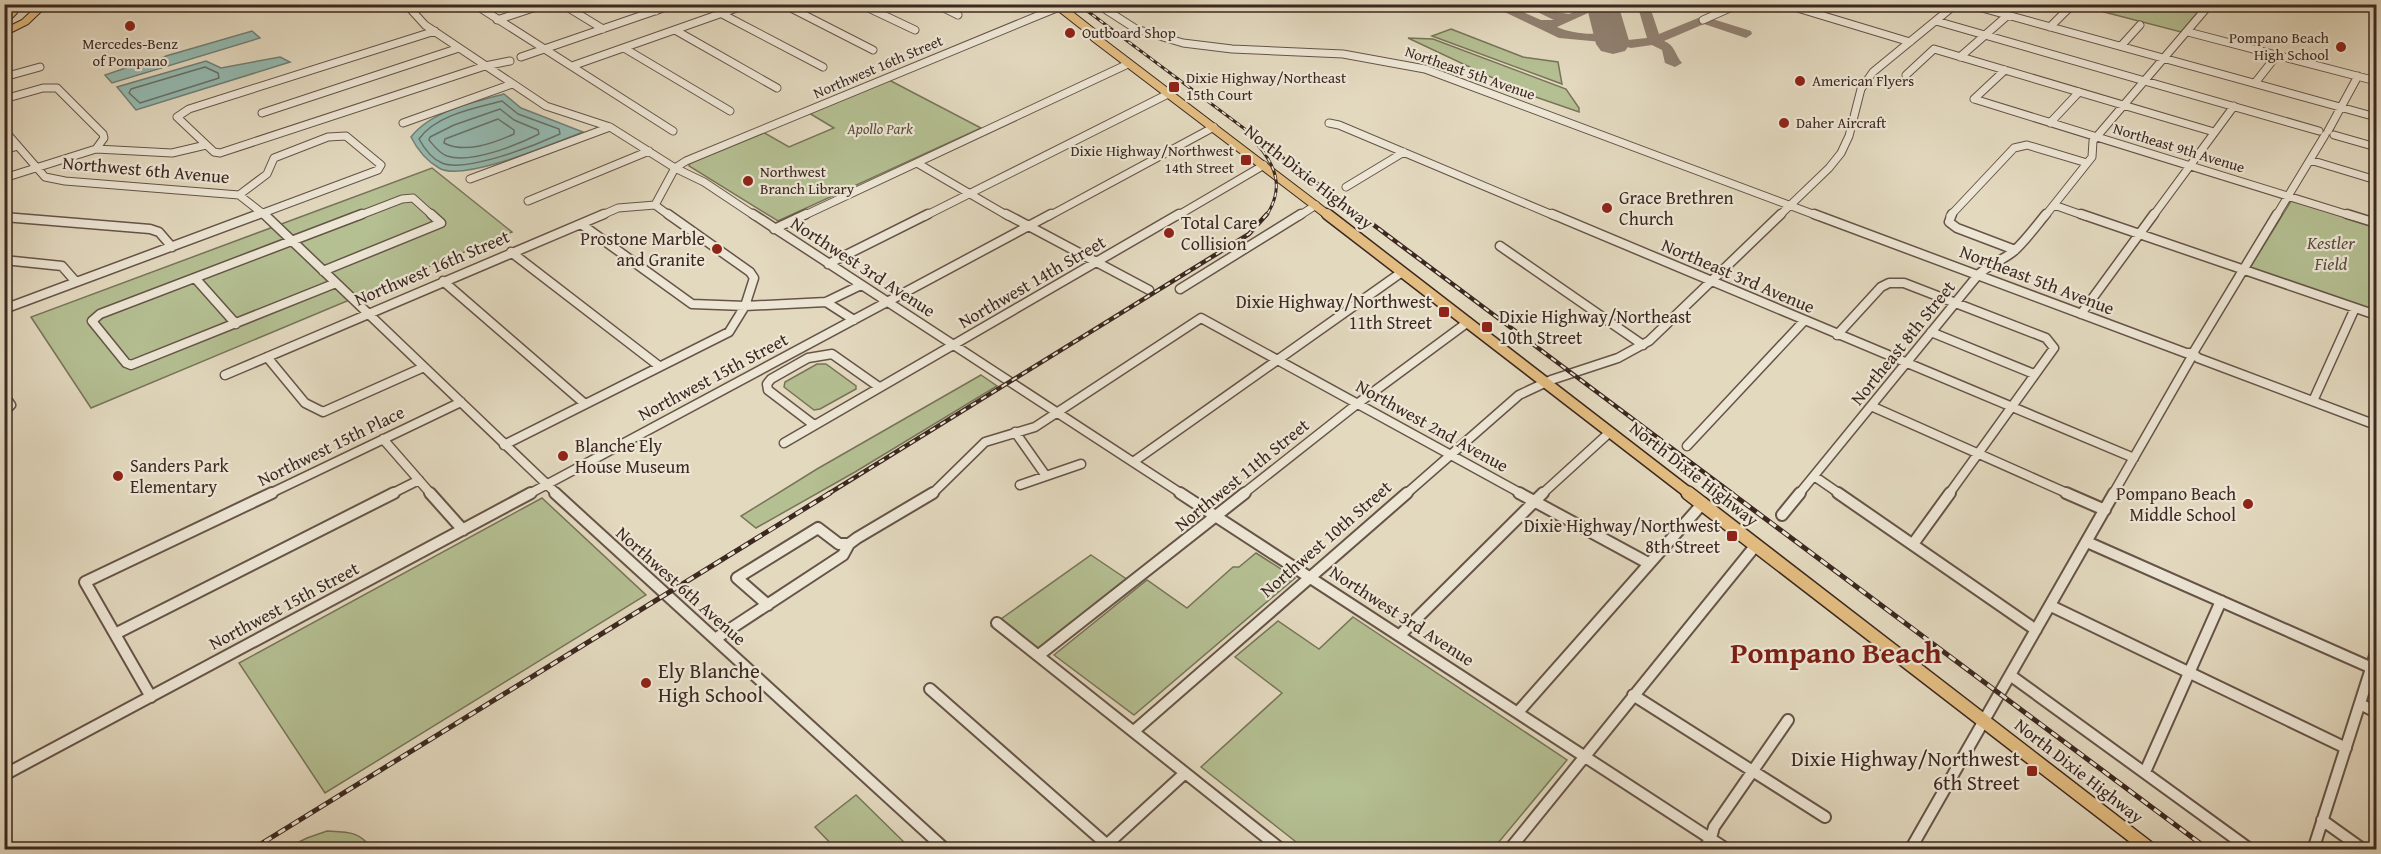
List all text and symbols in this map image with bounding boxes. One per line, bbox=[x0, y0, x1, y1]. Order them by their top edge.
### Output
marker: Mercedes-Benz of Pompano bbox=[123, 19, 137, 33]
place label: Outboard Shop bbox=[1082, 22, 1176, 43]
marker: Outboard Shop bbox=[1063, 26, 1077, 40]
place label: Pompano Beach High School bbox=[2229, 27, 2330, 65]
street label: Northwest 16th Street bbox=[810, 30, 946, 103]
place label: Mercedes-Benz of Pompano bbox=[82, 33, 178, 71]
street label: Northeast 5th Avenue bbox=[1402, 40, 1538, 105]
marker: Pompano Beach High School bbox=[2334, 40, 2348, 54]
place label: Dixie Highway/Northeast 15th Court bbox=[1186, 67, 1347, 105]
place label: American Flyers bbox=[1812, 70, 1914, 91]
marker: American Flyers bbox=[1793, 74, 1807, 88]
marker: Dixie Highway/Northeast 15th Court bbox=[1167, 80, 1181, 94]
place label: Daher Aircraft bbox=[1796, 112, 1887, 133]
marker: Daher Aircraft bbox=[1777, 116, 1791, 130]
street label: North Dixie Highway bbox=[1239, 117, 1380, 236]
park label: Apollo Park bbox=[846, 118, 913, 139]
street label: Northeast 9th Avenue bbox=[2111, 118, 2247, 178]
place label: Dixie Highway/Northwest 14th Street bbox=[1070, 140, 1235, 178]
street label: Northwest 6th Avenue bbox=[61, 149, 231, 190]
marker: Dixie Highway/Northwest 14th Street bbox=[1239, 153, 1253, 167]
place label: Northwest Branch Library bbox=[760, 161, 855, 199]
marker: Northwest Branch Library bbox=[741, 174, 755, 188]
place label: Grace Brethren Church bbox=[1619, 184, 1734, 232]
marker: Grace Brethren Church bbox=[1600, 201, 1614, 215]
place label: Total Care Collision bbox=[1181, 209, 1257, 257]
street label: Northwest 3rd Avenue bbox=[785, 210, 941, 324]
street label: Northwest 16th Street bbox=[350, 222, 514, 312]
place label: Prostone Marble and Granite bbox=[580, 225, 705, 273]
marker: Total Care Collision bbox=[1162, 226, 1176, 240]
street label: Northwest 14th Street bbox=[953, 228, 1111, 335]
park label: Kestler Field bbox=[2306, 229, 2356, 277]
street label: Northeast 3rd Avenue bbox=[1657, 231, 1819, 320]
street label: Northeast 5th Avenue bbox=[1956, 238, 2118, 321]
marker: Prostone Marble and Granite bbox=[710, 242, 724, 256]
street label: Northeast 8th Street bbox=[1844, 274, 1962, 411]
place label: Dixie Highway/Northwest 11th Street bbox=[1236, 288, 1433, 336]
place label: Dixie Highway/Northeast 10th Street bbox=[1499, 303, 1692, 351]
marker: Dixie Highway/Northwest 11th Street bbox=[1437, 305, 1451, 319]
marker: Dixie Highway/Northeast 10th Street bbox=[1480, 320, 1494, 334]
street label: Northwest 15th Street bbox=[633, 325, 793, 428]
street label: Northwest 2nd Avenue bbox=[1351, 372, 1513, 479]
street label: Northwest 15th Place bbox=[253, 398, 409, 493]
street label: Northwest 11th Street bbox=[1169, 411, 1315, 537]
street label: North Dixie Highway bbox=[1624, 414, 1765, 533]
place label: Blanche Ely House Museum bbox=[575, 432, 690, 480]
marker: Blanche Ely House Museum bbox=[556, 449, 570, 463]
place label: Sanders Park Elementary bbox=[130, 452, 230, 500]
marker: Sanders Park Elementary bbox=[111, 469, 125, 483]
street label: Northwest 10th Street bbox=[1254, 473, 1398, 603]
place label: Pompano Beach Middle School bbox=[2116, 480, 2236, 528]
marker: Pompano Beach Middle School bbox=[2241, 497, 2255, 511]
place label: Dixie Highway/Northwest 8th Street bbox=[1524, 512, 1721, 560]
street label: Northwest 6th Avenue bbox=[610, 520, 753, 652]
marker: Dixie Highway/Northwest 8th Street bbox=[1725, 529, 1739, 543]
street label: Northwest 15th Street bbox=[204, 554, 364, 657]
street label: Northwest 3rd Avenue bbox=[1324, 559, 1480, 673]
district label: Pompano Beach bbox=[1730, 630, 1942, 674]
place label: Ely Blanche High School bbox=[658, 655, 763, 710]
marker: Ely Blanche High School bbox=[639, 676, 653, 690]
street label: North Dixie Highway bbox=[2009, 711, 2150, 830]
place label: Dixie Highway/Northwest 6th Street bbox=[1791, 743, 2021, 798]
marker: Dixie Highway/Northwest 6th Street bbox=[2025, 764, 2039, 778]

